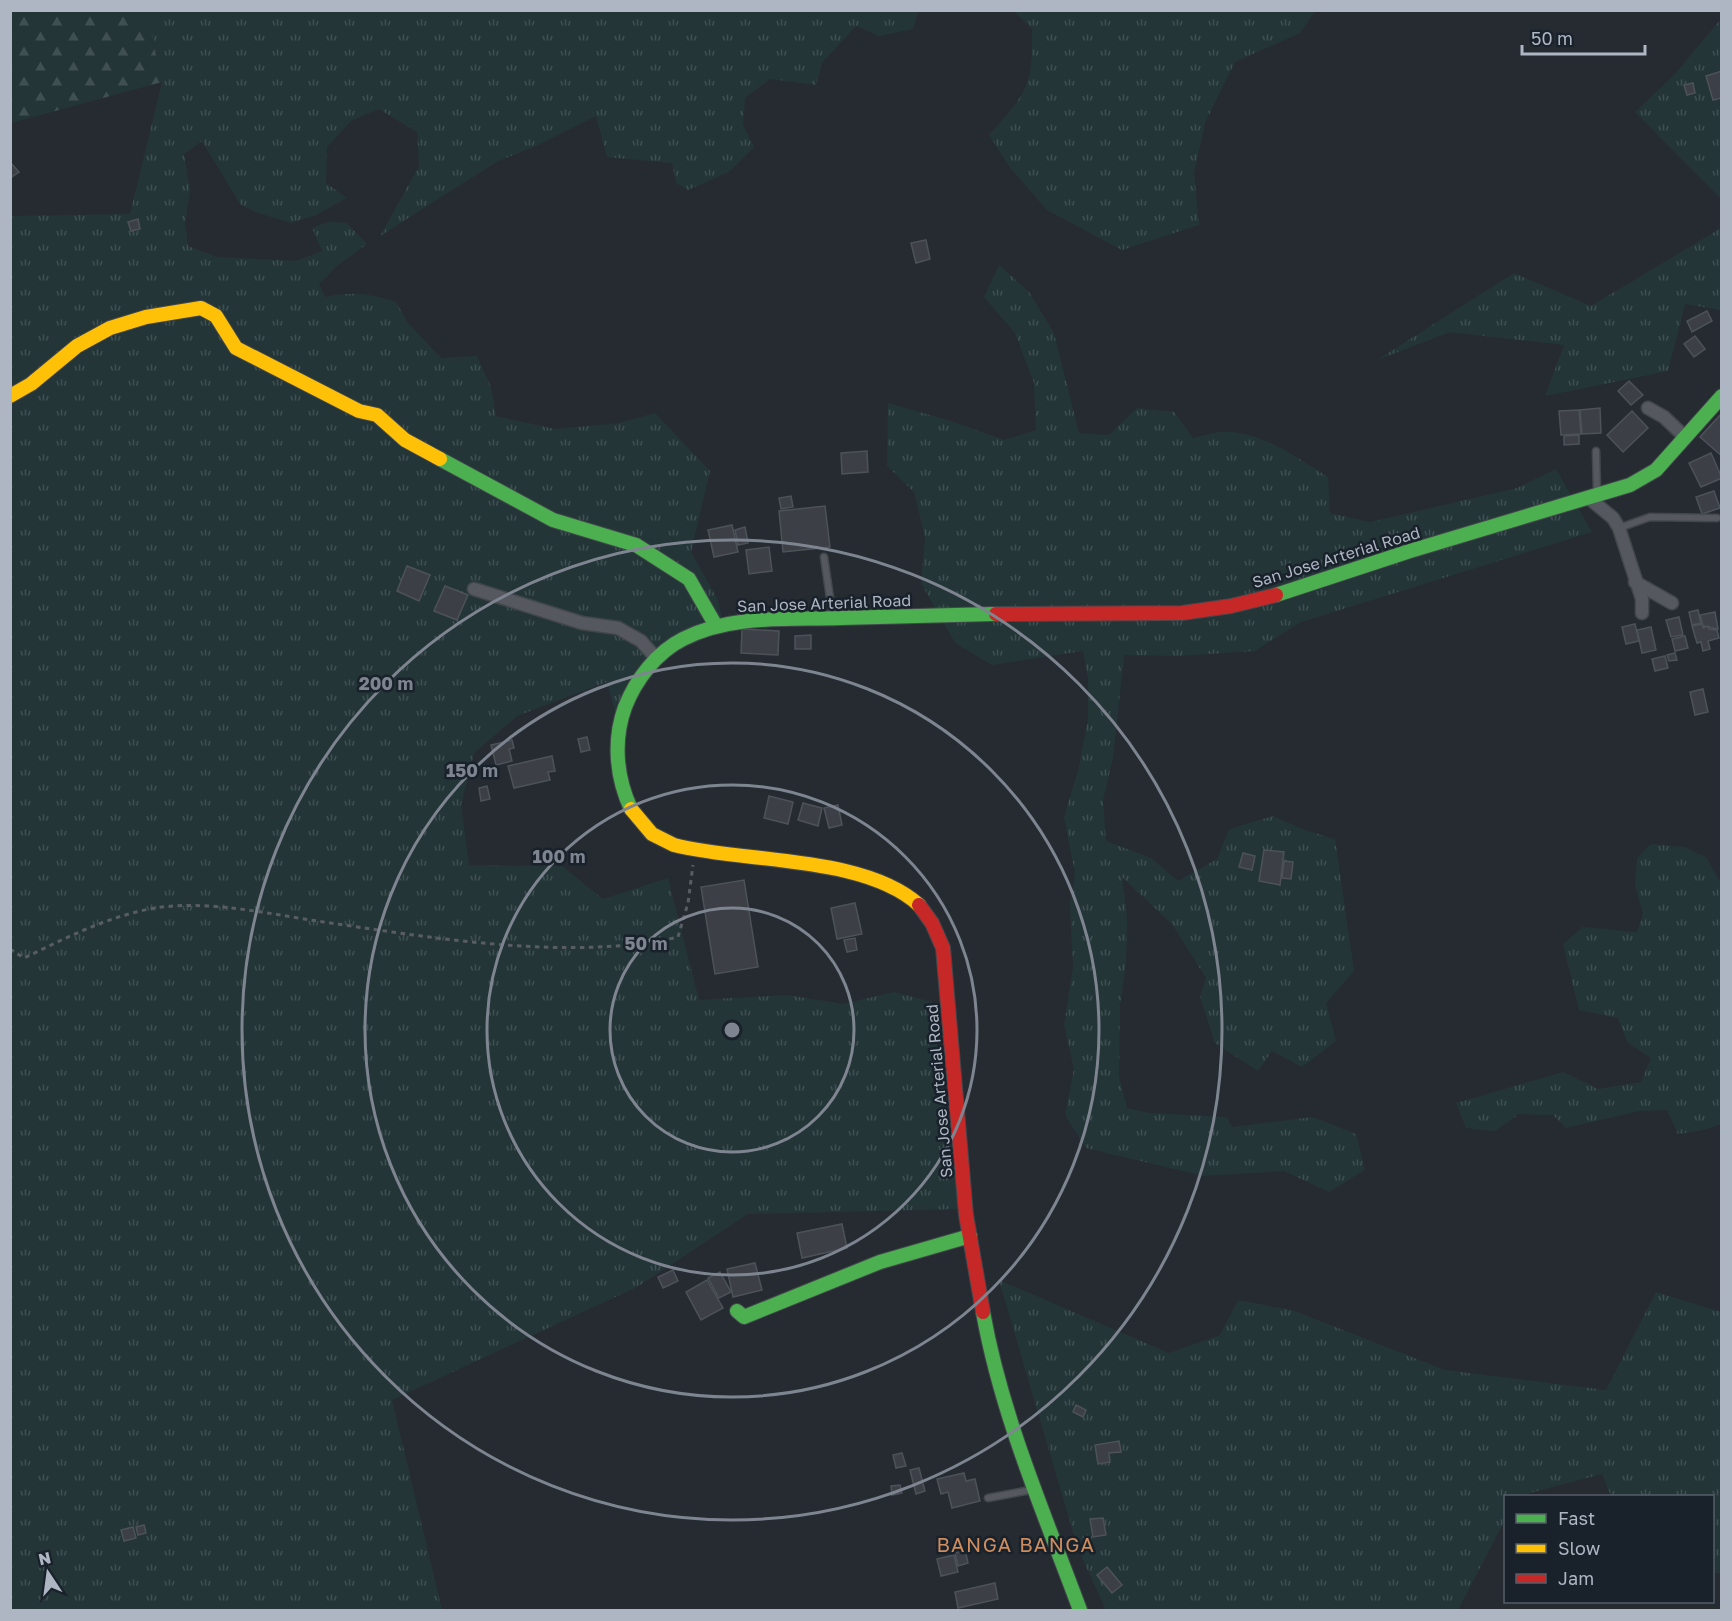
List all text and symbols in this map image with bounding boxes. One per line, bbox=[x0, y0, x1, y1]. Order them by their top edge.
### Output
scale bar bbox=[1522, 18, 1645, 56]
text: 50 m bbox=[1531, 27, 1573, 49]
street label: San Jose Arterial Road bbox=[1250, 522, 1422, 592]
street label: San Jose Arterial Road bbox=[737, 590, 911, 616]
text: 200 m bbox=[359, 672, 413, 694]
text: 150 m bbox=[446, 759, 498, 781]
text: 100 m bbox=[533, 845, 585, 867]
text: 50 m bbox=[625, 932, 667, 954]
street label: San Jose Arterial Road bbox=[921, 1003, 957, 1179]
centre of rings bbox=[722, 1020, 742, 1040]
legend bbox=[1504, 1495, 1714, 1603]
text: Fast bbox=[1558, 1507, 1595, 1529]
district label: BANGA BANGA bbox=[937, 1532, 1095, 1556]
text: Slow bbox=[1558, 1537, 1601, 1559]
north arrow bbox=[18, 1543, 78, 1603]
text: N bbox=[36, 1547, 53, 1569]
text: Jam bbox=[1558, 1567, 1594, 1589]

